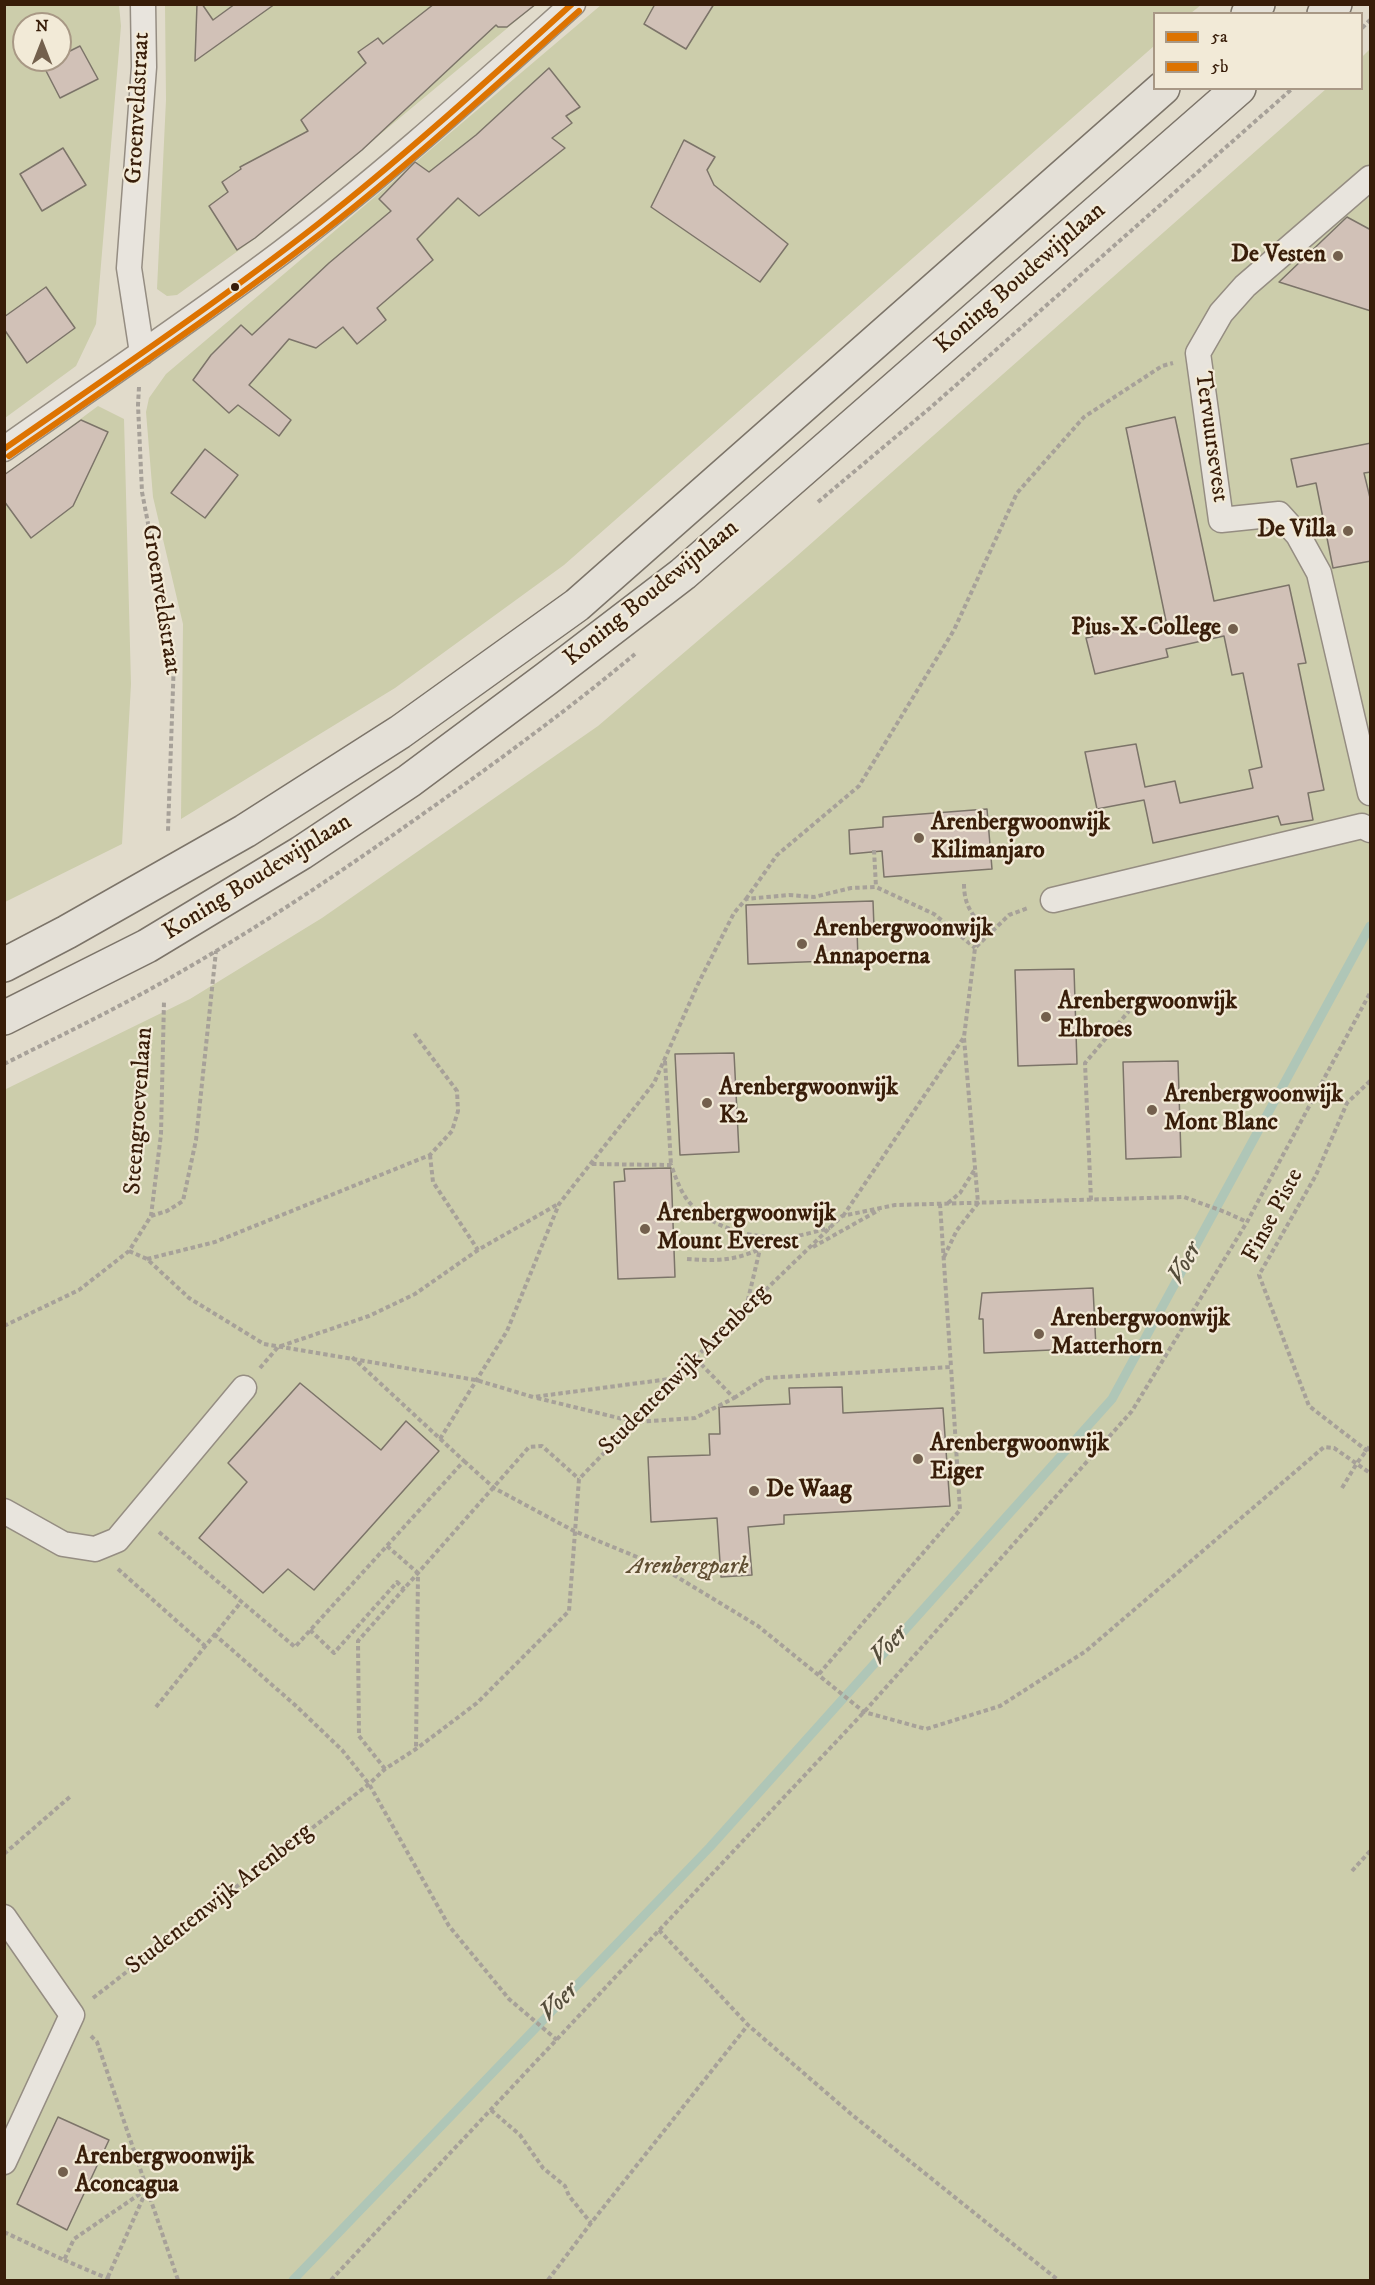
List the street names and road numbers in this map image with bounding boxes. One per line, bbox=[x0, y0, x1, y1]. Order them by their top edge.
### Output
street label: Groenveldstraat bbox=[121, 31, 157, 185]
street label: Koning Boudewijnlaan bbox=[930, 197, 1112, 361]
street label: Tervuursevest bbox=[1187, 370, 1233, 504]
street label: Koning Boudewijnlaan bbox=[559, 515, 745, 673]
street label: Groenveldstraat bbox=[134, 523, 186, 677]
street label: Koning Boudewijnlaan bbox=[158, 808, 358, 948]
street label: Steengroevenlaan bbox=[120, 1026, 160, 1196]
street label: Finse Piste bbox=[1237, 1164, 1311, 1268]
street label: Studentenwijk Arenberg bbox=[594, 1280, 776, 1462]
street label: Studentenwijk Arenberg bbox=[121, 1818, 319, 1982]

